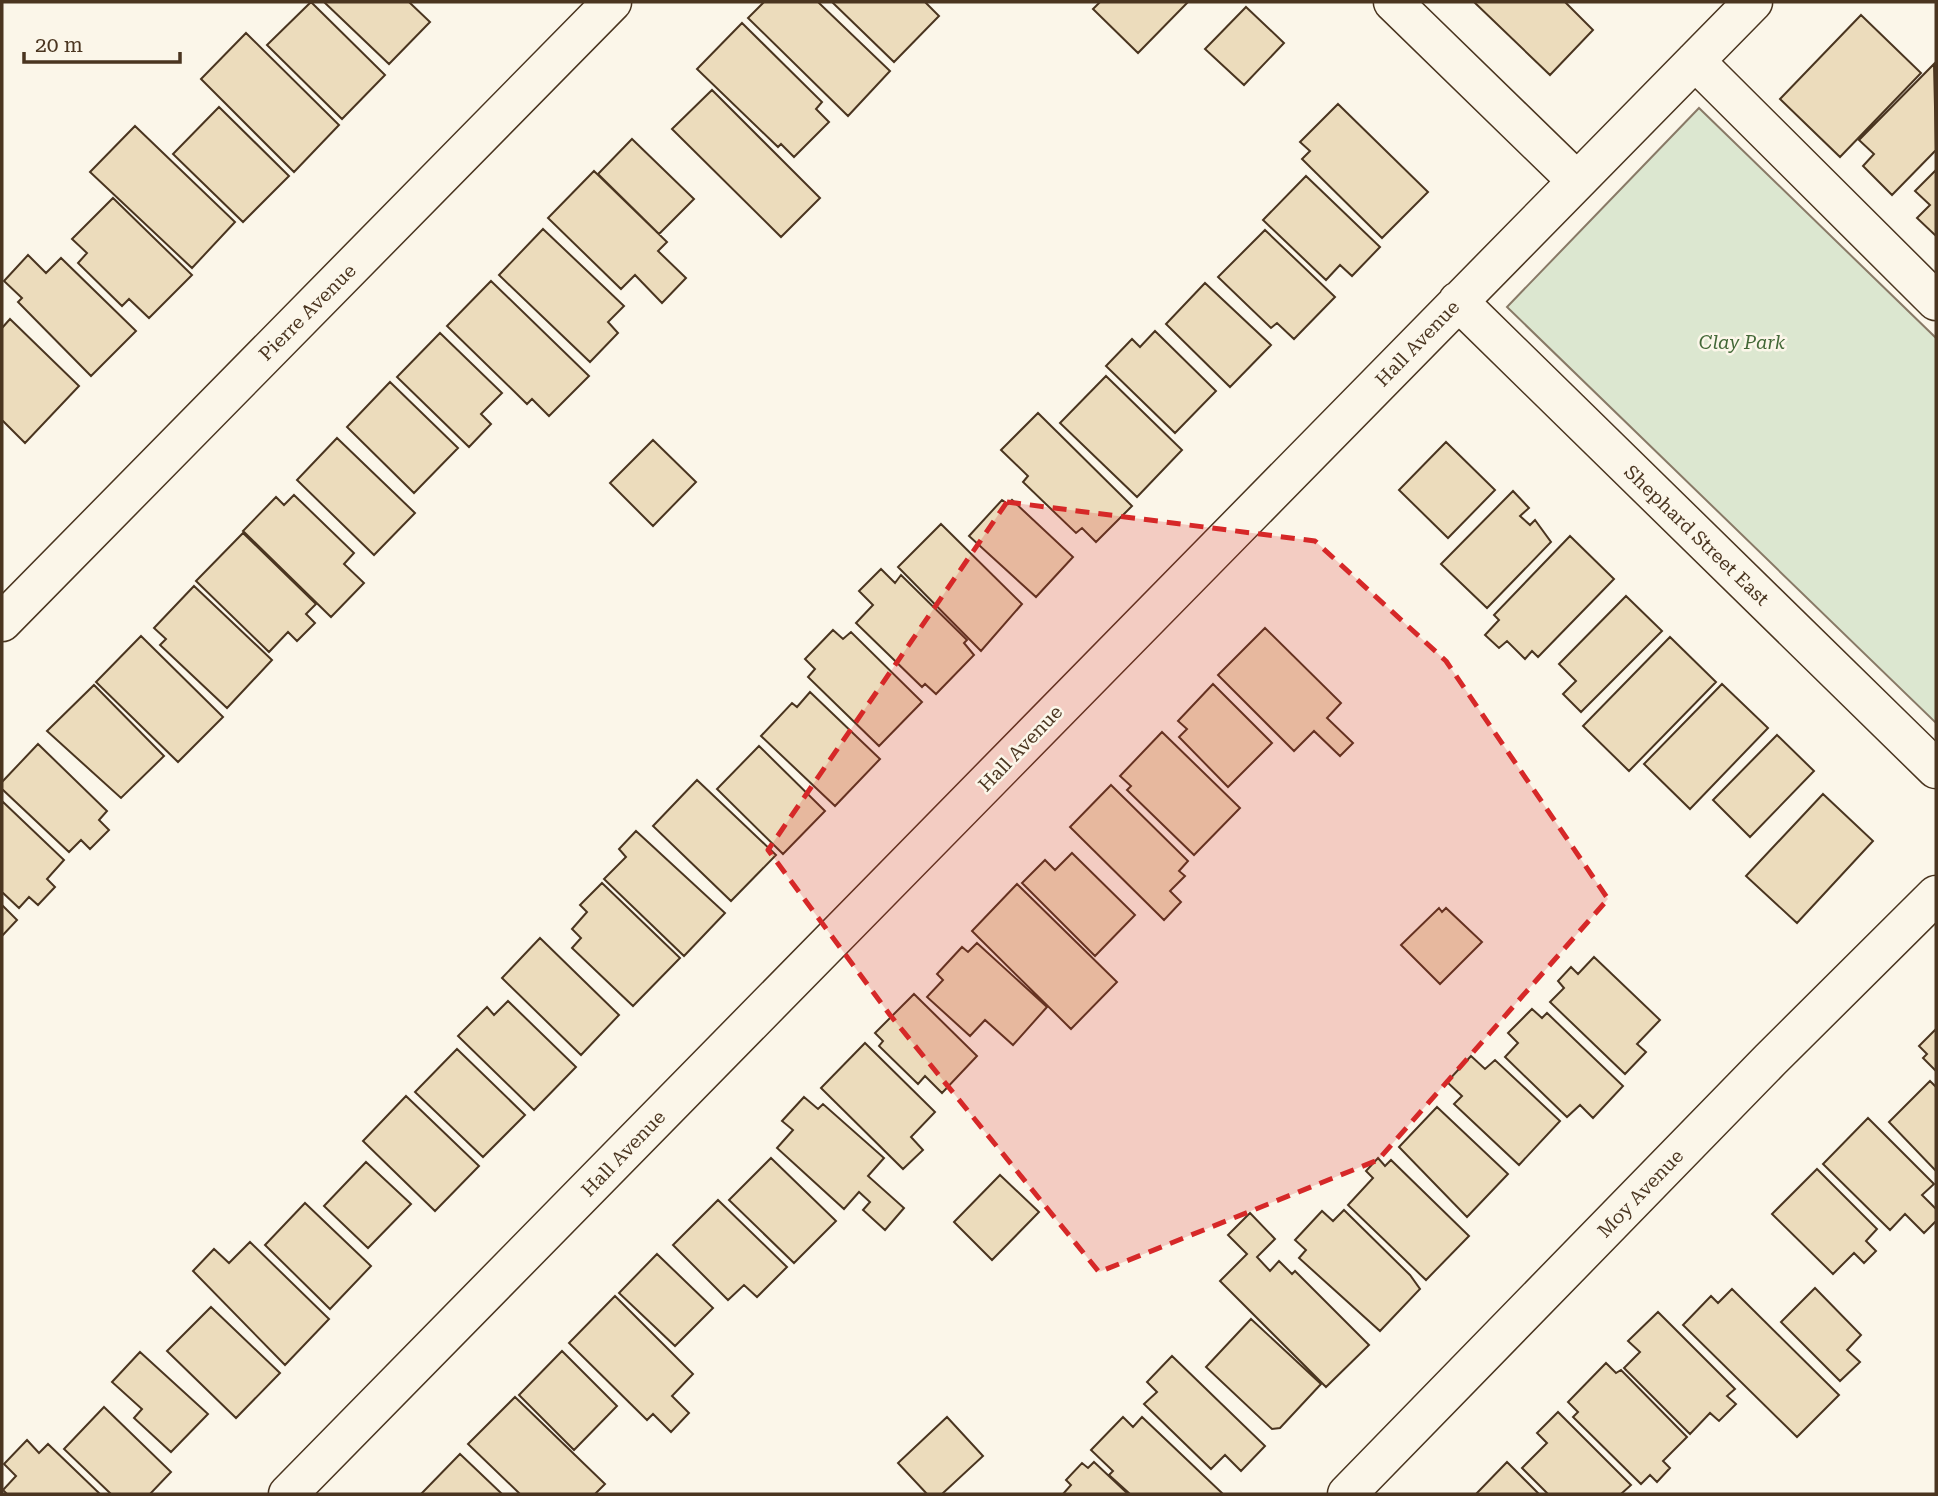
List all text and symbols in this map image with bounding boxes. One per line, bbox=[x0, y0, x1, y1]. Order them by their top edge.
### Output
scale bar bbox=[24, 21, 180, 65]
text: 20 m bbox=[35, 33, 83, 57]
street label: Pierre Avenue bbox=[254, 259, 361, 366]
street label: Hall Avenue bbox=[1371, 296, 1464, 391]
park label: Clay Park bbox=[1699, 331, 1786, 354]
street label: Shephard Street East bbox=[1620, 460, 1774, 610]
street label: Hall Avenue bbox=[974, 701, 1067, 796]
street label: Hall Avenue bbox=[577, 1106, 670, 1201]
street label: Moy Avenue bbox=[1593, 1145, 1688, 1242]

